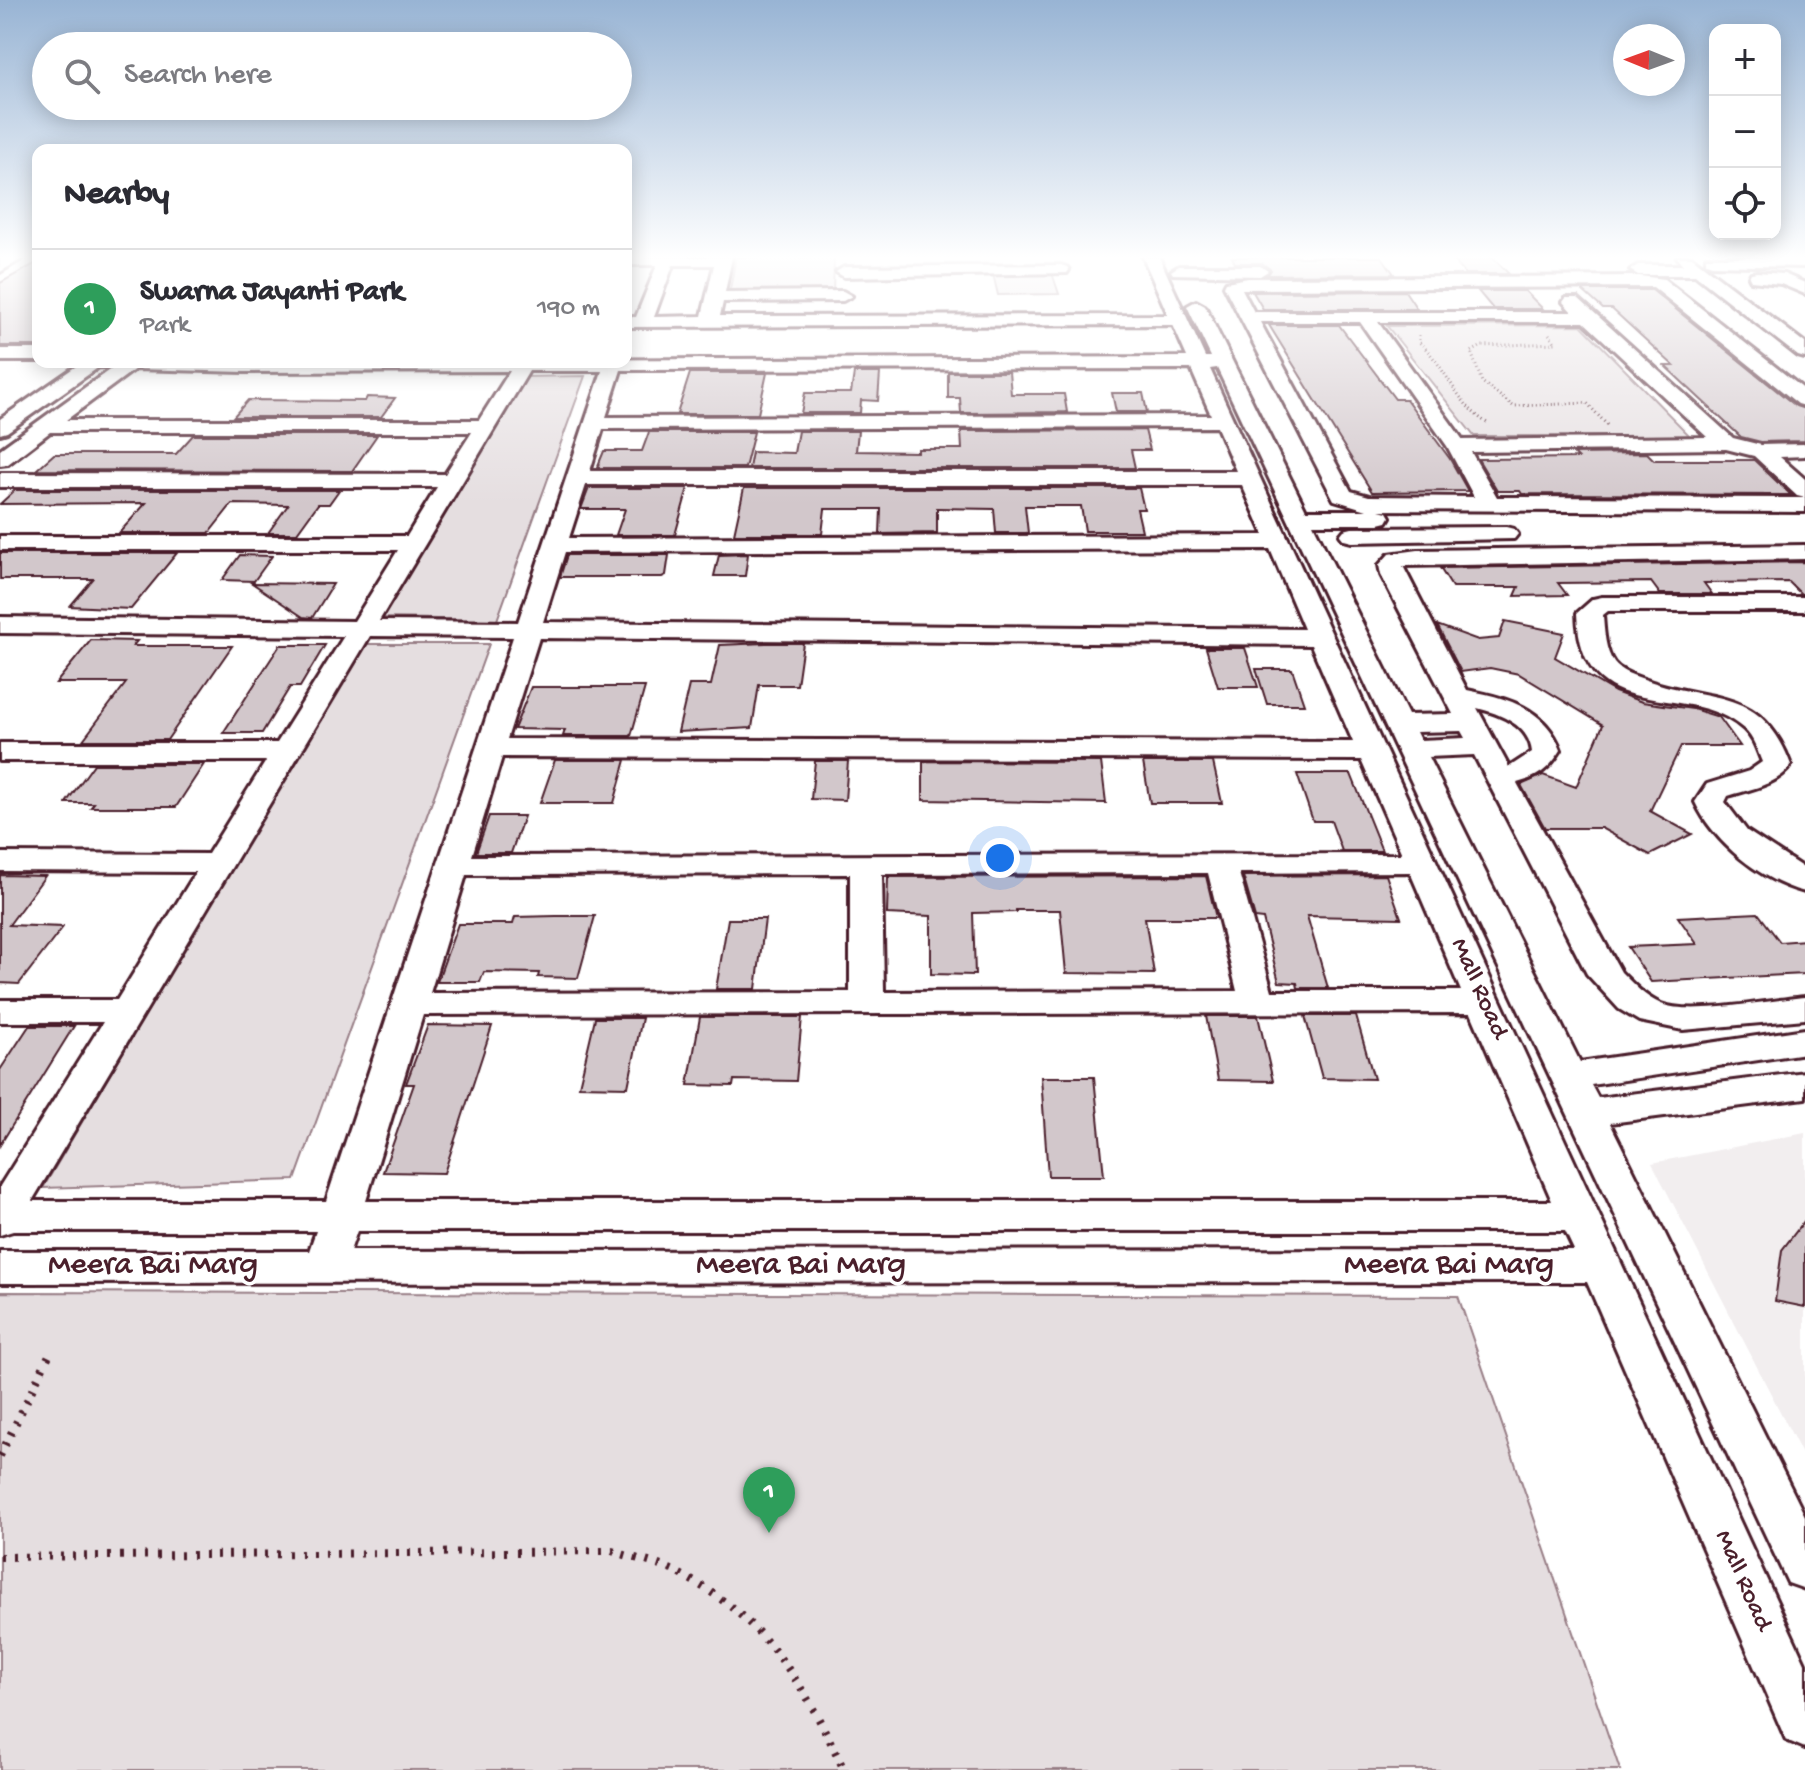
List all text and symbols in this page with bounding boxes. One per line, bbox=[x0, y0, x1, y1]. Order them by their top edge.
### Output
north arrow bbox=[1613, 24, 1685, 96]
map controls bbox=[1709, 24, 1781, 240]
button: + bbox=[1709, 24, 1781, 96]
search box bbox=[32, 32, 632, 120]
icon: search bbox=[60, 54, 104, 98]
text: Search here bbox=[124, 59, 272, 94]
button: − bbox=[1709, 96, 1781, 168]
button: locate bbox=[1709, 168, 1781, 240]
text: Nearby bbox=[64, 176, 169, 216]
text: Swarna Jayanti Park bbox=[140, 276, 404, 311]
text: 1 bbox=[85, 294, 95, 325]
text: 190 m bbox=[537, 294, 600, 325]
text: Park bbox=[140, 311, 190, 342]
your location bbox=[980, 838, 1020, 878]
street label: Mall Road bbox=[1442, 934, 1515, 1046]
street label: Meera Bai Marg bbox=[48, 1247, 258, 1285]
street label: Meera Bai Marg bbox=[696, 1247, 906, 1285]
street label: Meera Bai Marg bbox=[1344, 1247, 1554, 1285]
pin: 1 bbox=[743, 1467, 795, 1533]
street label: Mall Road bbox=[1706, 1526, 1779, 1638]

